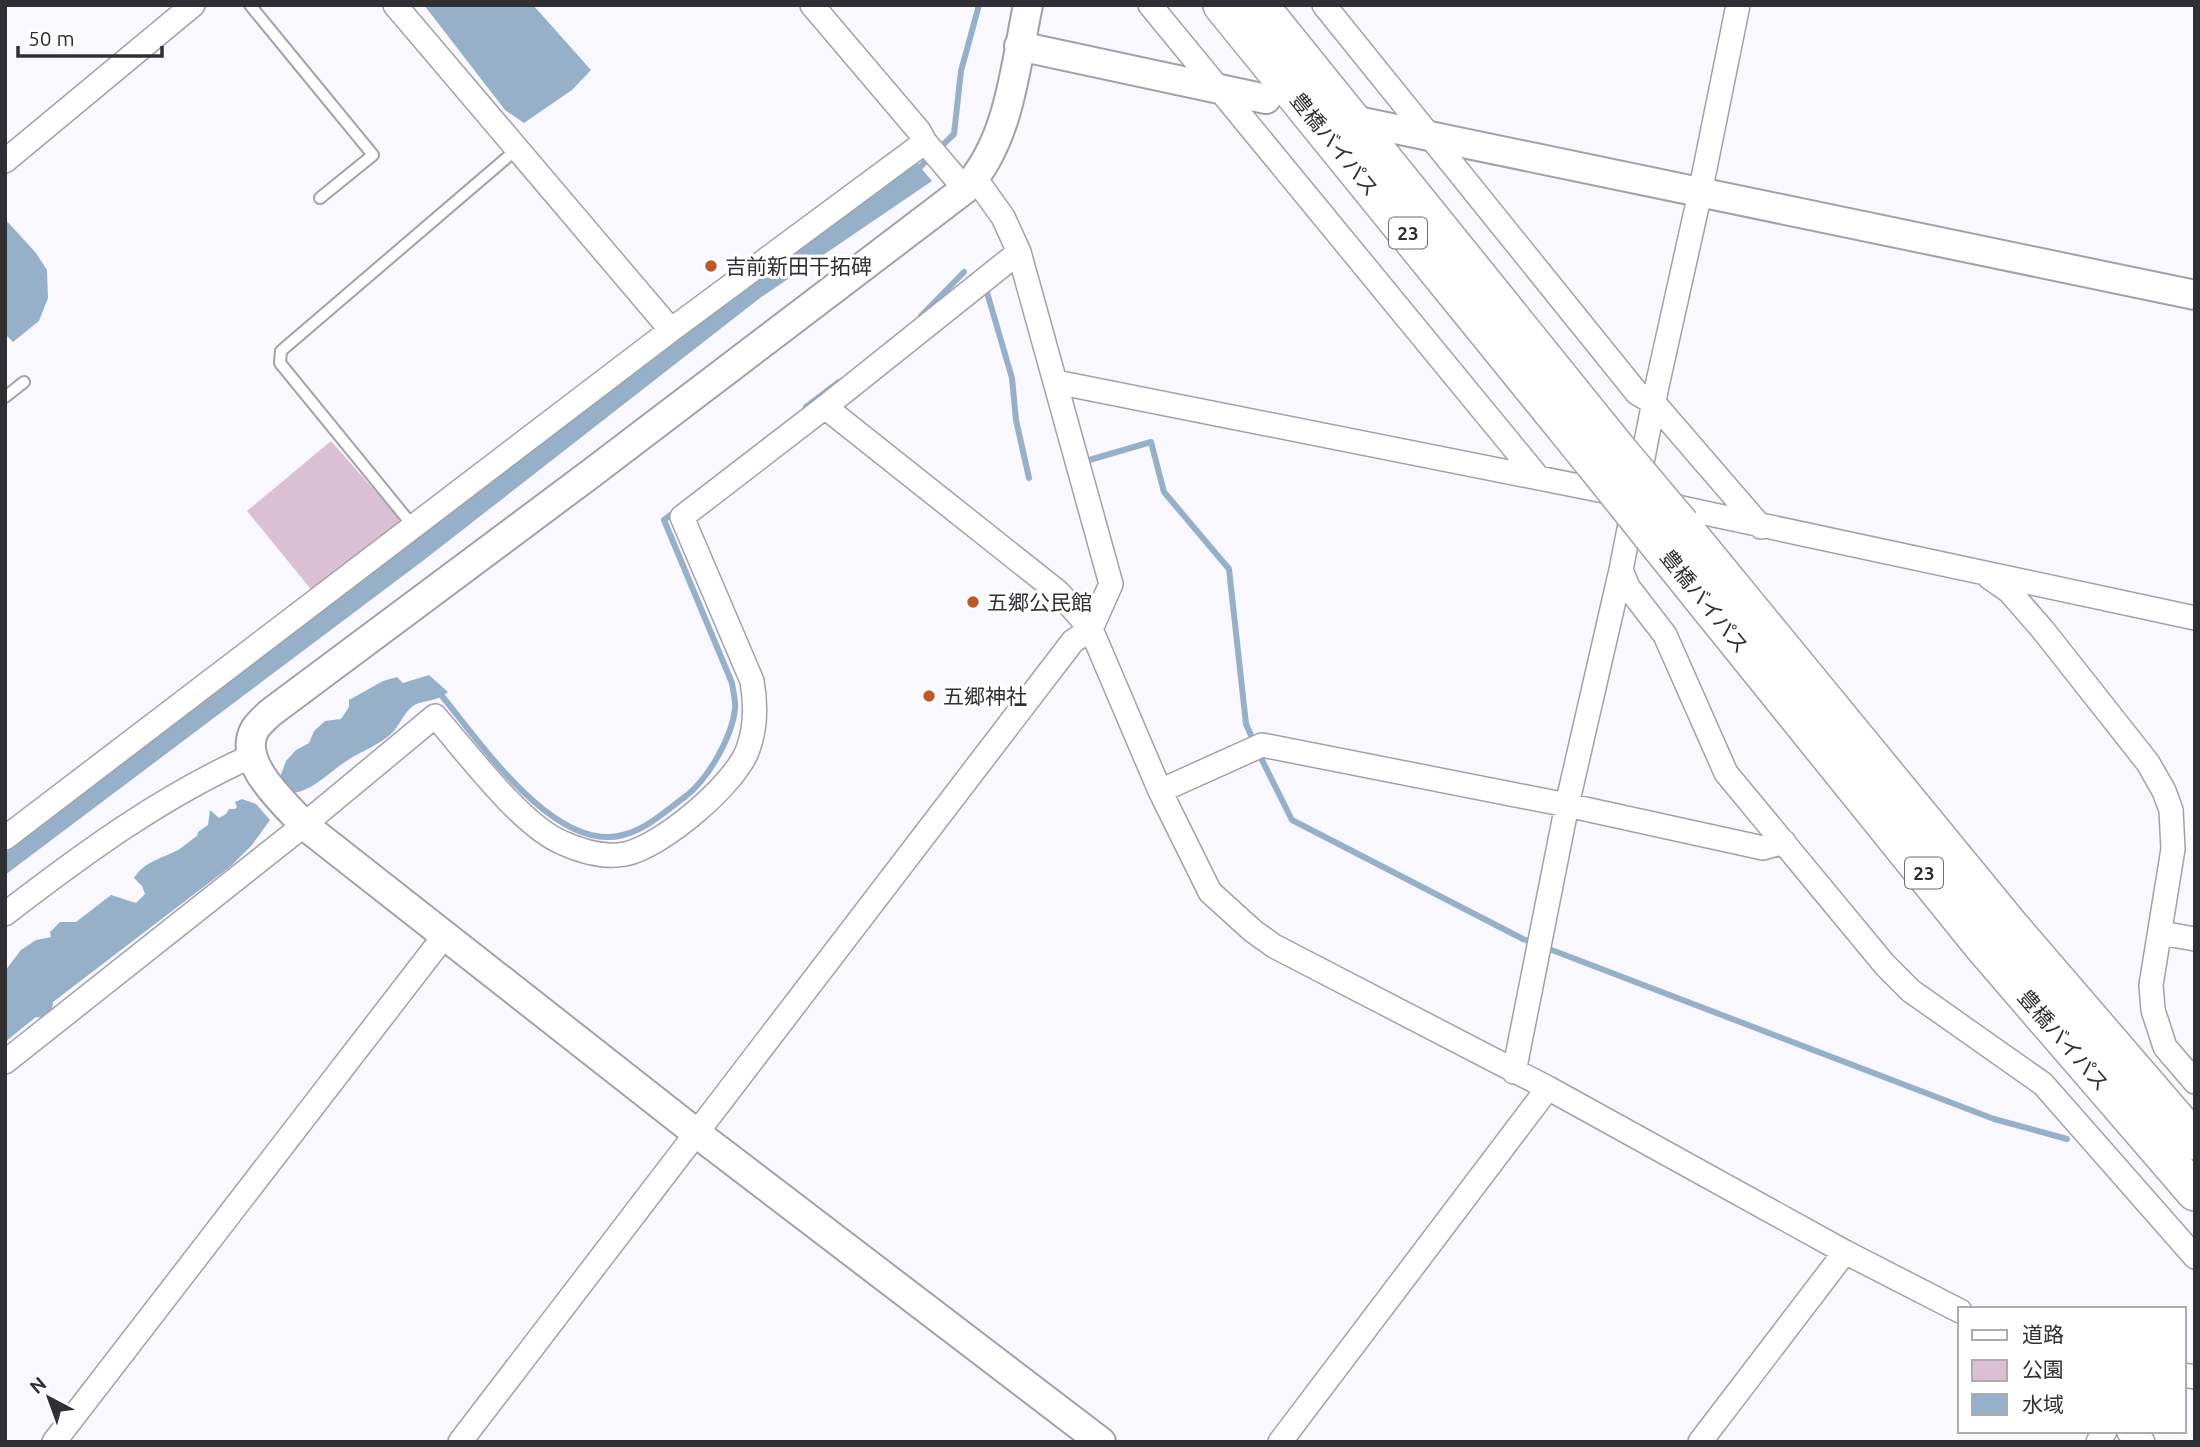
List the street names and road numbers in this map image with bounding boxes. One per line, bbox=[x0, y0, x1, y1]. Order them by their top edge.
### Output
street label: 豊橋バイパス bbox=[1286, 88, 1384, 200]
road number: 23 bbox=[1389, 218, 1427, 248]
street label: 豊橋バイパス bbox=[1656, 545, 1754, 657]
road number: 23 bbox=[1905, 858, 1943, 888]
street label: 豊橋バイパス bbox=[2014, 985, 2114, 1095]

